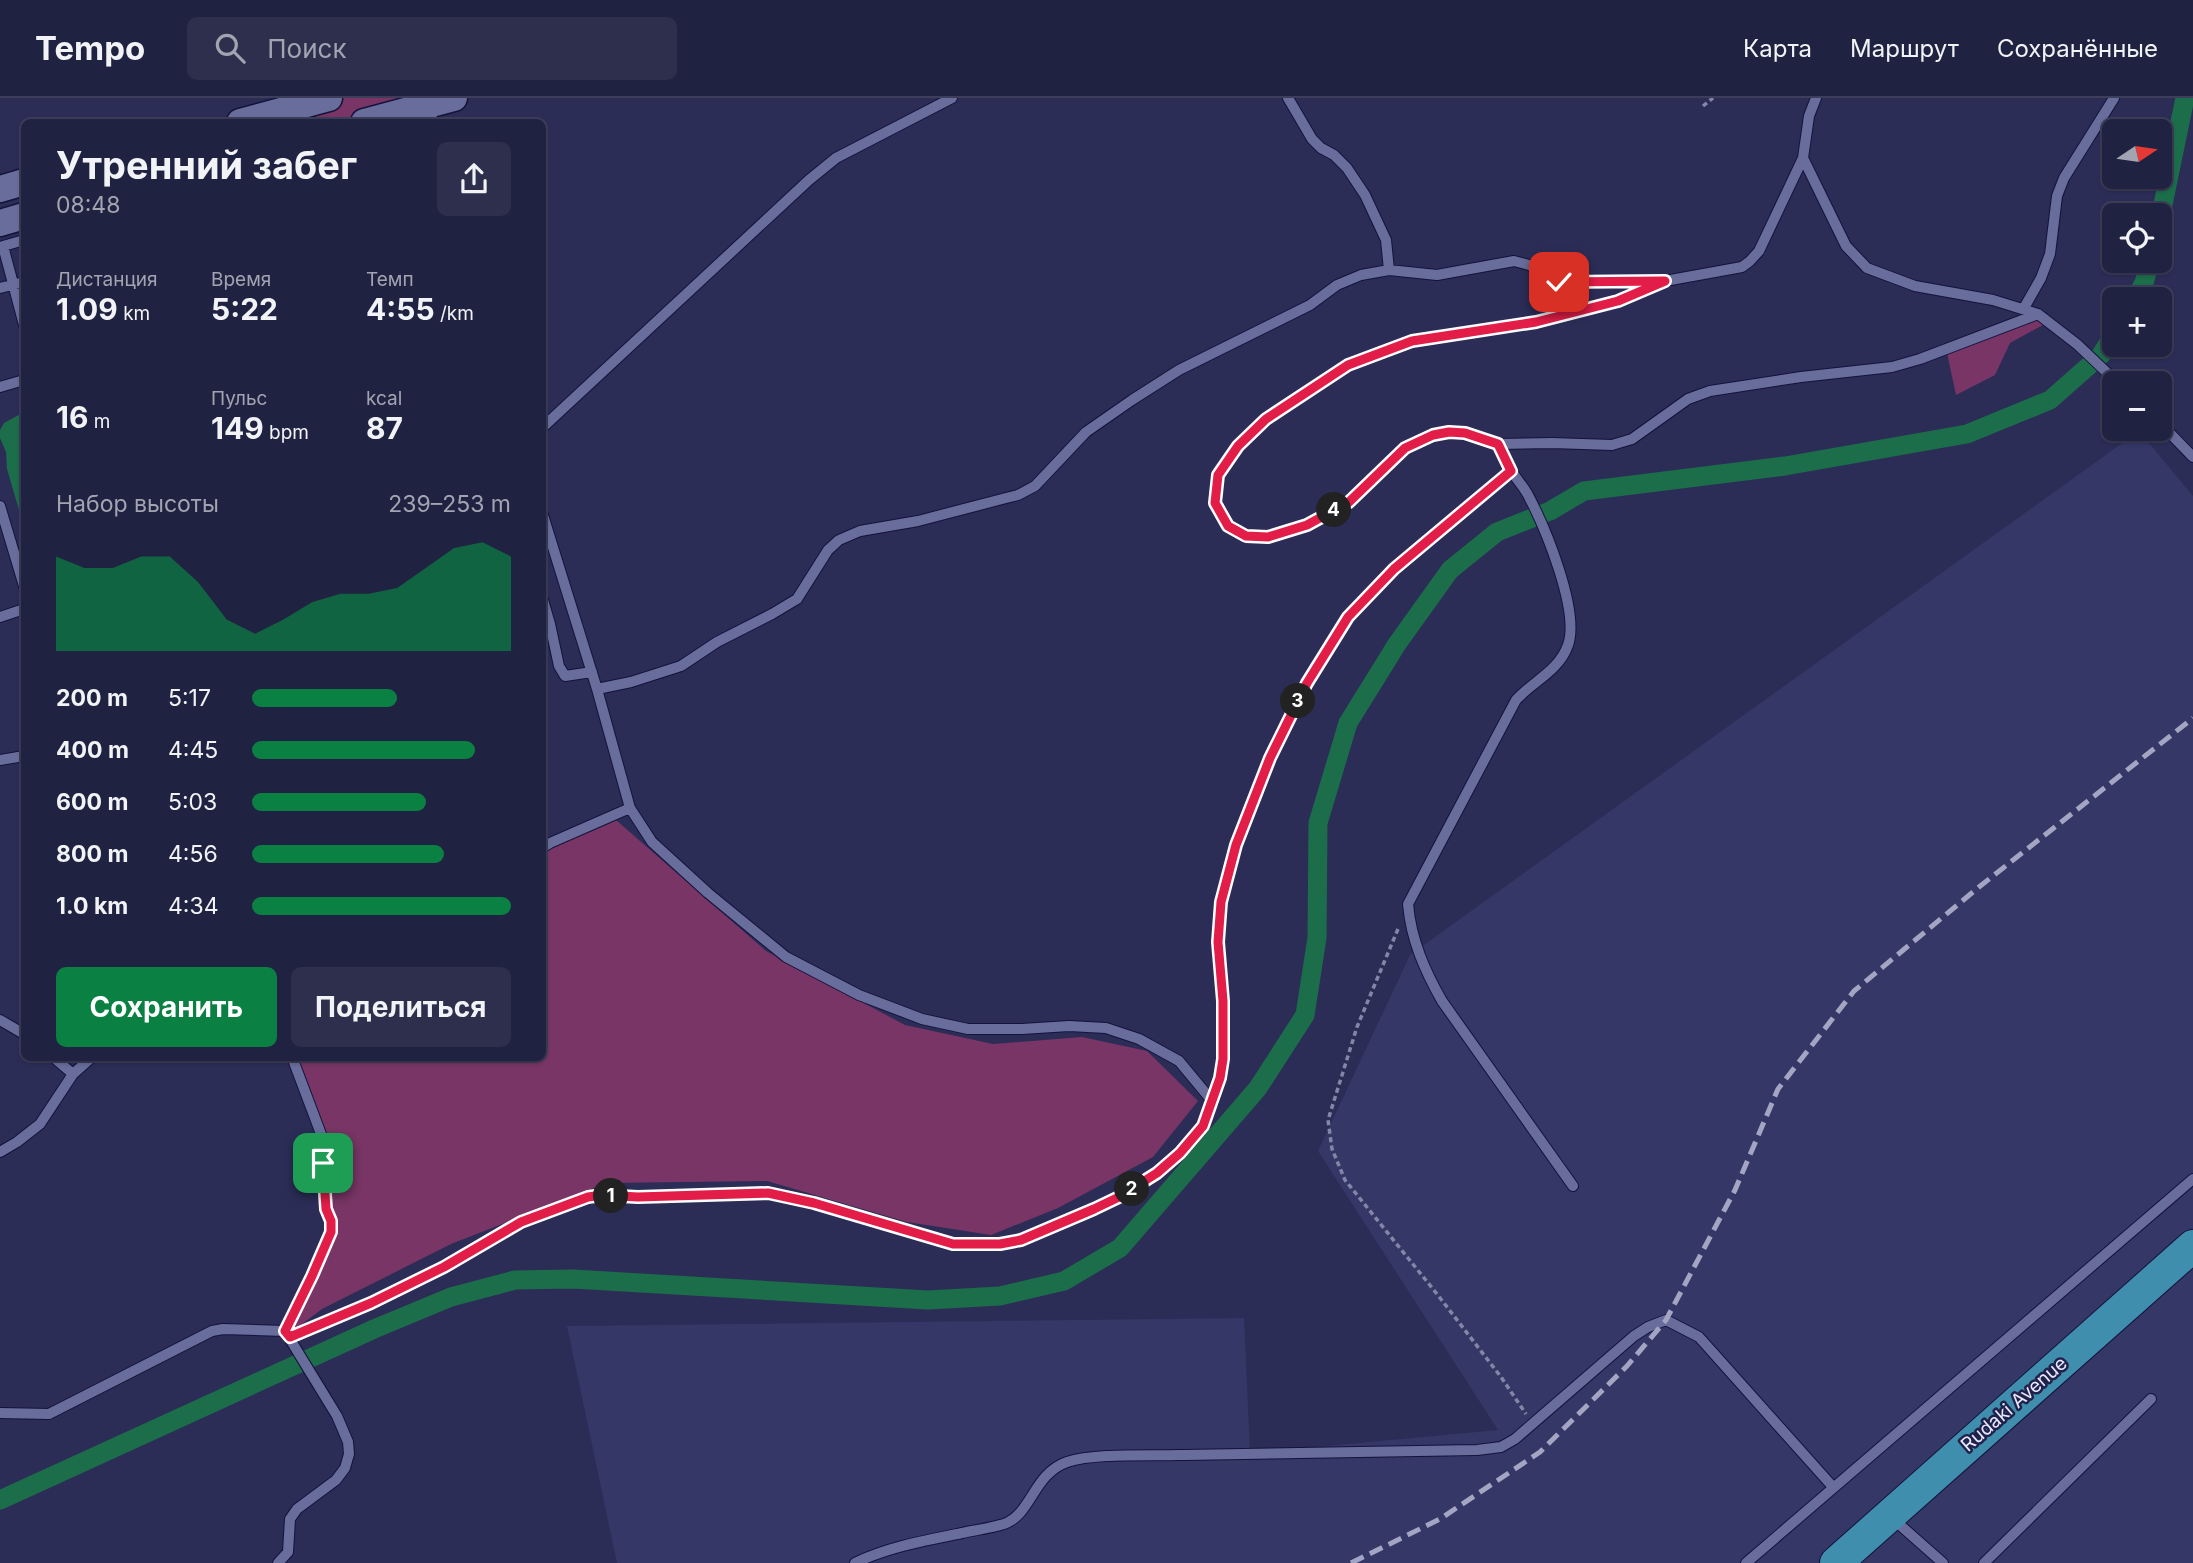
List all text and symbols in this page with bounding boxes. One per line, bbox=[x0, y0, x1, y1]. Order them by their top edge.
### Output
search box bbox=[187, 17, 677, 80]
text: Tempo bbox=[35, 28, 145, 68]
icon: search bbox=[211, 29, 249, 67]
text: Поиск bbox=[267, 33, 347, 64]
text: Карта bbox=[1743, 34, 1812, 63]
text: Маршрут bbox=[1850, 34, 1959, 63]
text: Сохранённые bbox=[1997, 34, 2158, 63]
north arrow bbox=[2102, 119, 2172, 189]
map controls bbox=[2102, 119, 2172, 441]
text: Утренний забег bbox=[56, 142, 357, 188]
button: share bbox=[437, 142, 511, 216]
text: 08:48 bbox=[56, 191, 120, 219]
button: locate bbox=[2102, 203, 2172, 273]
pin bbox=[1529, 252, 1589, 312]
icon: check bbox=[1540, 263, 1578, 301]
text: Дистанция bbox=[56, 268, 158, 291]
text: Время bbox=[211, 268, 271, 291]
text: Темп bbox=[366, 268, 414, 291]
button: + bbox=[2102, 287, 2172, 357]
text: 1.09 bbox=[56, 291, 118, 327]
text: 5:22 bbox=[211, 291, 278, 327]
text: 4:55 bbox=[366, 291, 435, 327]
text: km bbox=[118, 302, 150, 325]
text: /km bbox=[435, 302, 474, 325]
button: − bbox=[2102, 371, 2172, 441]
text: Пульс bbox=[211, 387, 267, 410]
text: kcal bbox=[366, 387, 402, 410]
text: 16 bbox=[56, 399, 88, 435]
text: m bbox=[88, 410, 110, 433]
text: 149 bbox=[211, 410, 264, 446]
text: 87 bbox=[366, 410, 403, 446]
text: bpm bbox=[264, 421, 309, 444]
text: Набор высоты bbox=[56, 490, 219, 518]
text: 239–253 m bbox=[388, 490, 511, 518]
pin: 4 bbox=[1316, 492, 1352, 528]
text: 4 bbox=[1327, 498, 1340, 521]
text: 200 m bbox=[56, 684, 128, 712]
text: 5:17 bbox=[168, 684, 211, 712]
pin: 3 bbox=[1280, 684, 1316, 718]
text: 3 bbox=[1291, 689, 1304, 712]
text: 400 m bbox=[56, 736, 129, 764]
text: 4:45 bbox=[168, 736, 218, 764]
text: 600 m bbox=[56, 788, 128, 816]
text: 5:03 bbox=[168, 788, 217, 816]
text: 800 m bbox=[56, 840, 128, 868]
text: 4:56 bbox=[168, 840, 218, 868]
text: 1.0 km bbox=[56, 892, 128, 920]
text: 4:34 bbox=[168, 892, 219, 920]
button: Сохранить bbox=[56, 967, 277, 1047]
button: Поделиться bbox=[291, 967, 511, 1047]
pin bbox=[293, 1133, 353, 1193]
icon: arrive bbox=[304, 1144, 342, 1182]
pin: 2 bbox=[1114, 1172, 1150, 1206]
text: 2 bbox=[1126, 1177, 1137, 1200]
pin: 1 bbox=[594, 1178, 628, 1214]
text: 1 bbox=[606, 1184, 615, 1207]
street label: Rudaki Avenue bbox=[1956, 1352, 2072, 1456]

